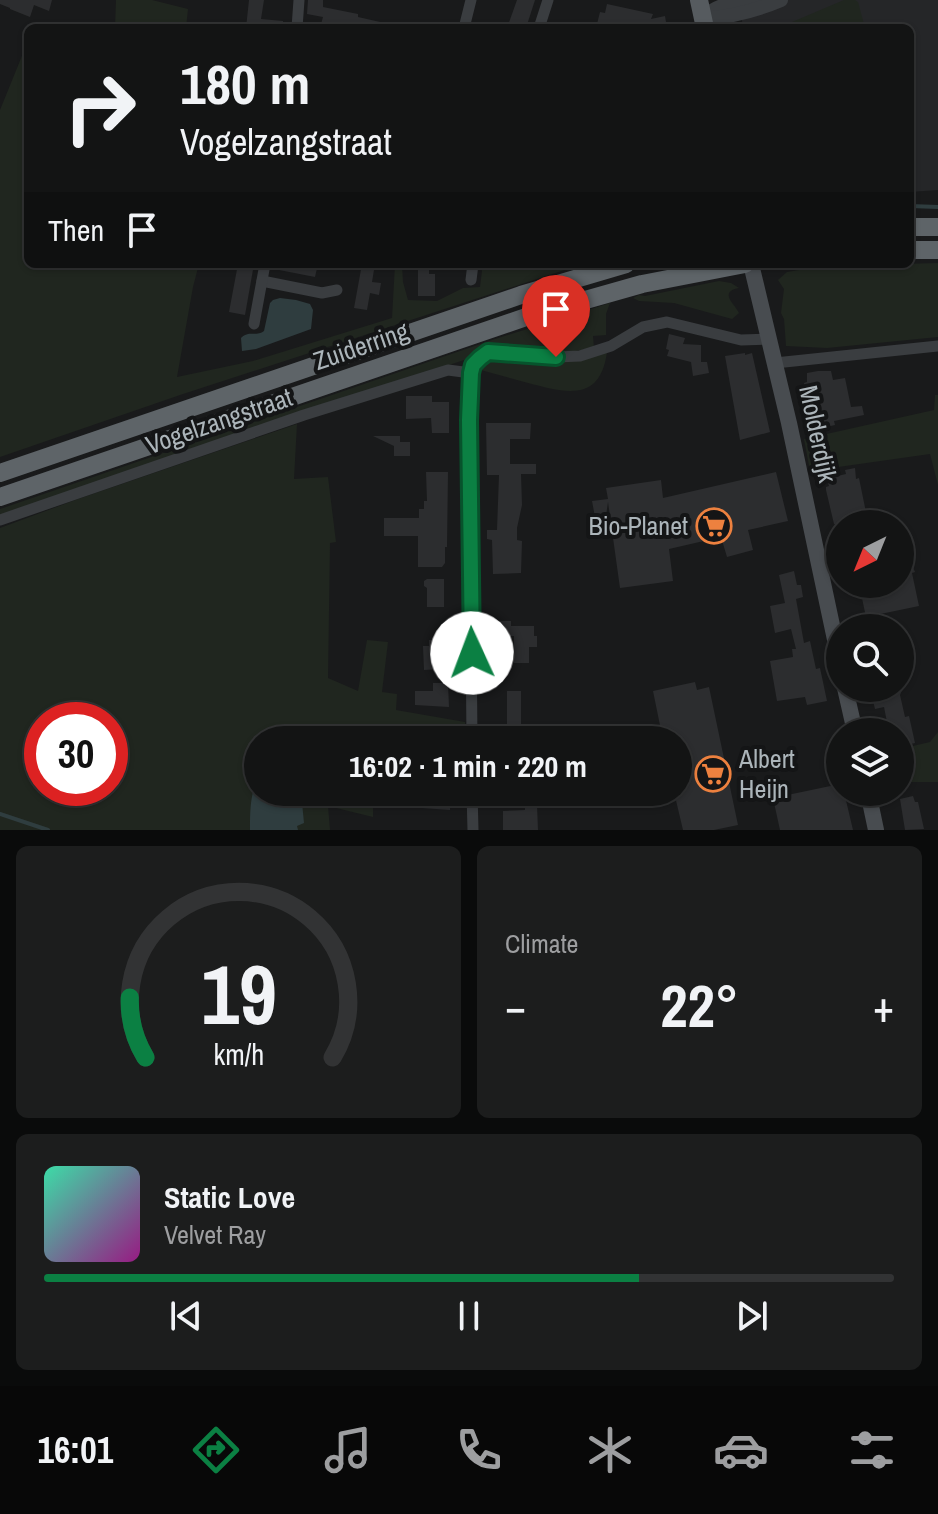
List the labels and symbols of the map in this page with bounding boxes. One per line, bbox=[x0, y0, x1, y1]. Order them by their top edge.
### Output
pin bbox=[522, 275, 590, 357]
street label: Zuiderring bbox=[309, 313, 413, 378]
street label: Vogelzangstraat bbox=[141, 379, 297, 462]
street label: Molderdijk bbox=[791, 382, 846, 486]
supermarket icon: Bio-Planet bbox=[695, 507, 733, 545]
place label: Bio-Planet bbox=[588, 508, 688, 543]
north arrow bbox=[826, 510, 914, 598]
position arrow bbox=[430, 611, 514, 695]
speed limit sign: 30 bbox=[24, 702, 128, 806]
place label: Albert Heijn bbox=[738, 741, 795, 806]
supermarket icon: Albert Heijn bbox=[694, 755, 732, 793]

